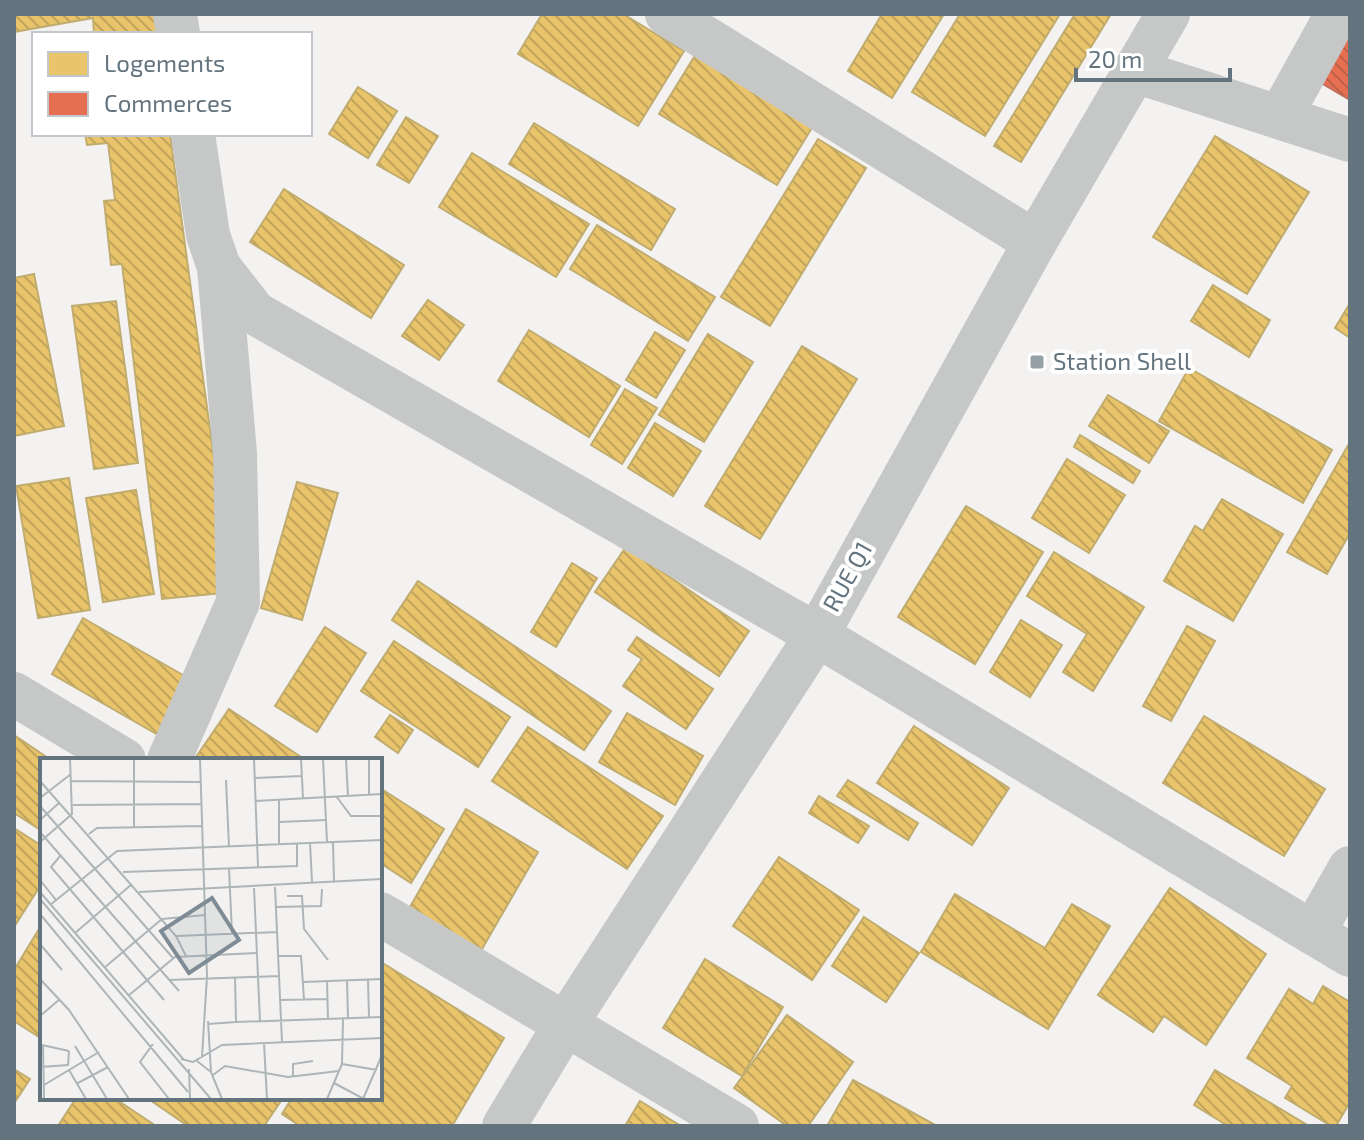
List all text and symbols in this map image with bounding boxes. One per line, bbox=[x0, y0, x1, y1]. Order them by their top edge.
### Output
legend bbox=[32, 32, 312, 136]
scale bar bbox=[1076, 32, 1230, 82]
text: 20 m bbox=[1088, 44, 1142, 73]
text: Logements bbox=[104, 48, 225, 77]
text: Commerces bbox=[104, 88, 232, 117]
place label: Station Shell bbox=[1053, 346, 1191, 375]
marker: Station Shell bbox=[1028, 353, 1046, 371]
street label: RUE Q1 bbox=[816, 536, 878, 616]
inset map bbox=[40, 758, 382, 1100]

